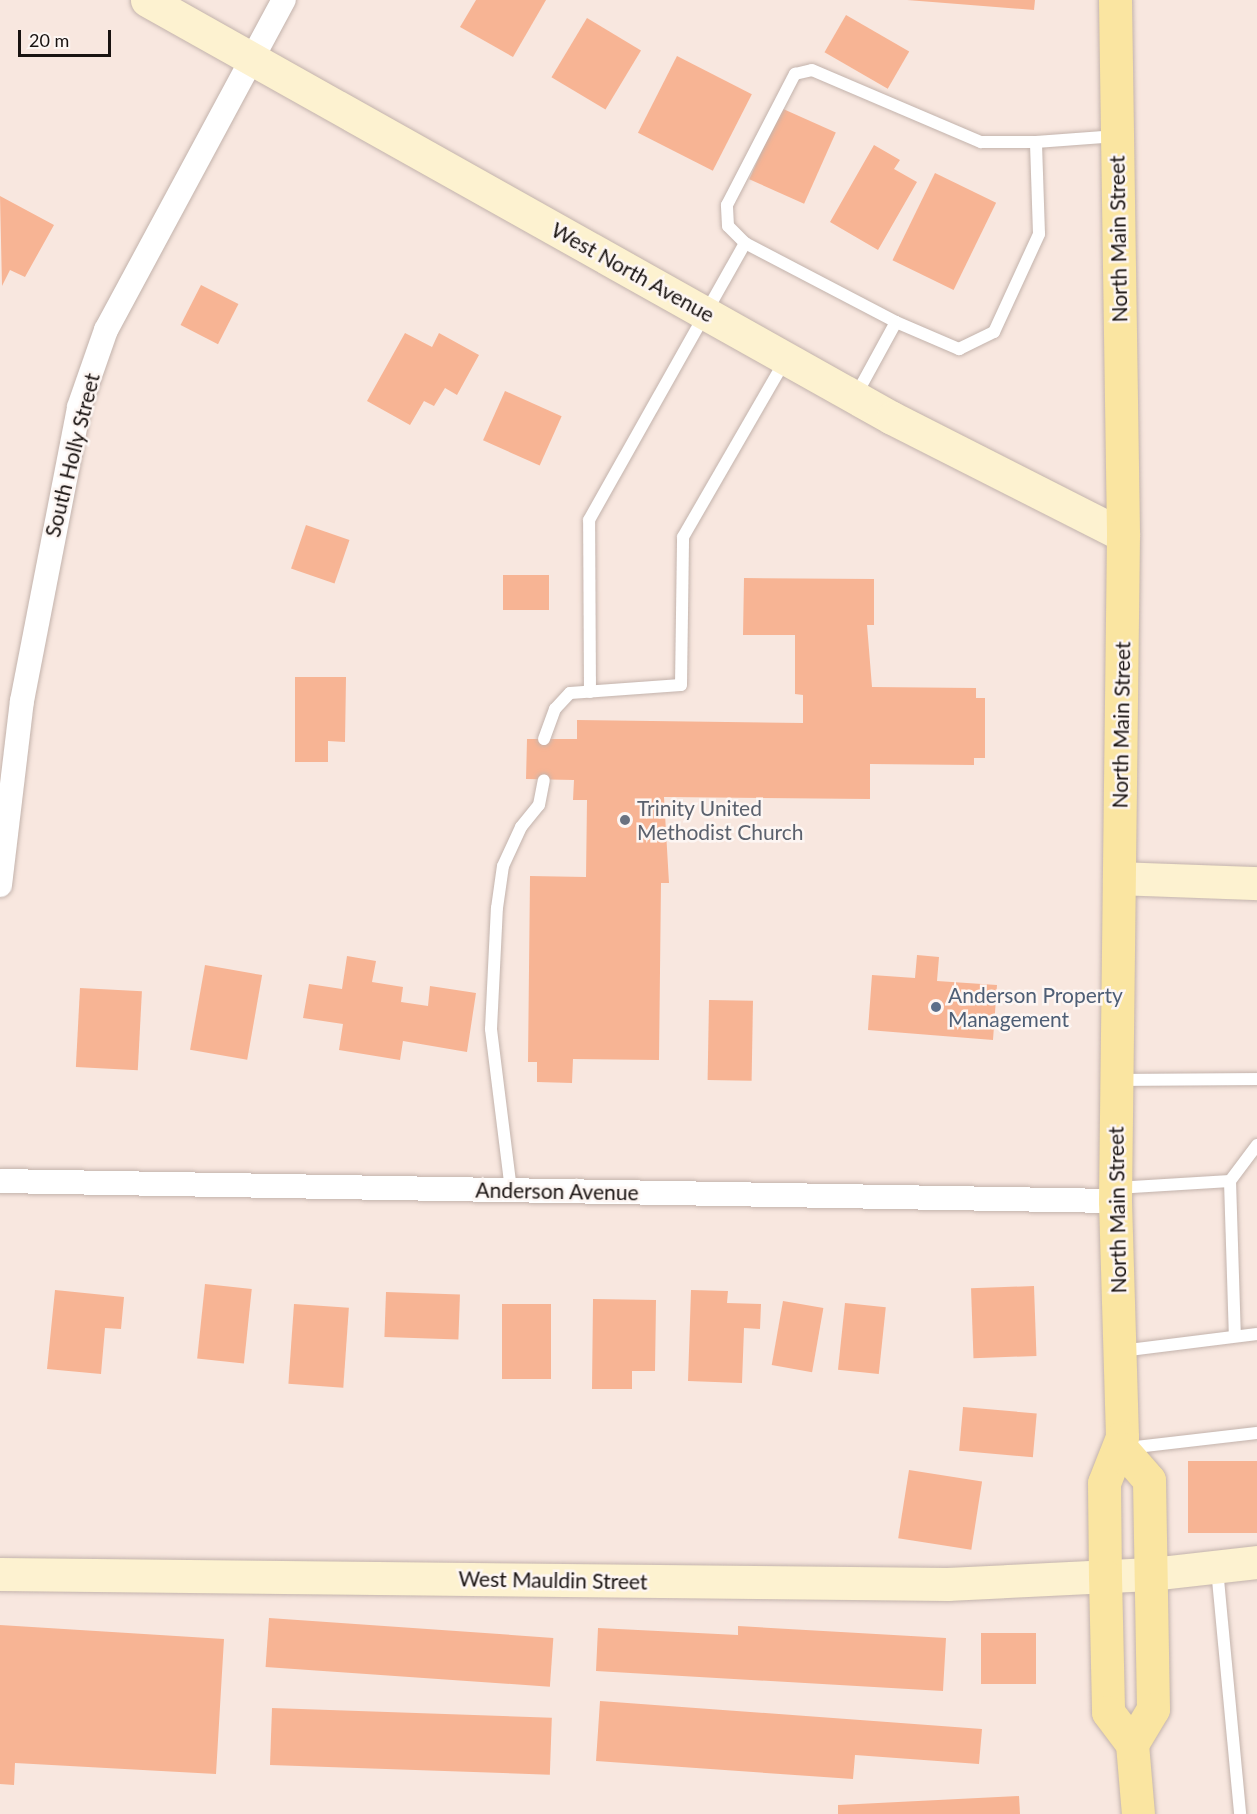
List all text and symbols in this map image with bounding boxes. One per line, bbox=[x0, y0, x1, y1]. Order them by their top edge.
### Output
scale bar bbox=[21, 18, 114, 56]
text: 20 m bbox=[29, 29, 69, 51]
street label: North Main Street bbox=[1104, 155, 1132, 323]
street label: West North Avenue bbox=[547, 217, 719, 327]
street label: South Holly Street bbox=[39, 370, 105, 540]
street label: North Main Street bbox=[1107, 641, 1135, 809]
place label: Trinity United Methodist Church bbox=[637, 795, 804, 845]
marker: Trinity United Methodist Church bbox=[618, 813, 632, 827]
place label: Anderson Property Management bbox=[948, 982, 1123, 1032]
marker: Anderson Property Management bbox=[929, 1000, 943, 1014]
street label: North Main Street bbox=[1103, 1126, 1131, 1294]
street label: Anderson Avenue bbox=[475, 1177, 639, 1205]
street label: West Mauldin Street bbox=[458, 1566, 648, 1594]

